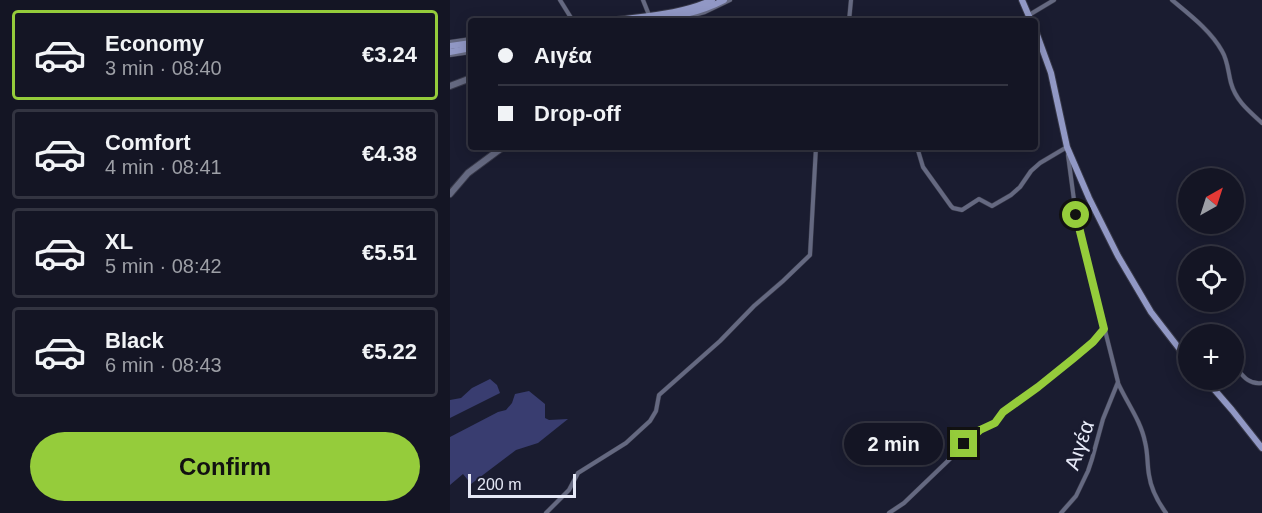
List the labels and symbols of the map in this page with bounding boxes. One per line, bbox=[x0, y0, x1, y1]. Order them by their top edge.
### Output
north arrow bbox=[1178, 168, 1244, 234]
route start bbox=[1062, 201, 1089, 228]
street label: Αιγέα bbox=[1060, 417, 1098, 473]
callout: 2 min bbox=[844, 423, 943, 465]
route end bbox=[950, 430, 977, 457]
scale bar bbox=[468, 471, 576, 498]

